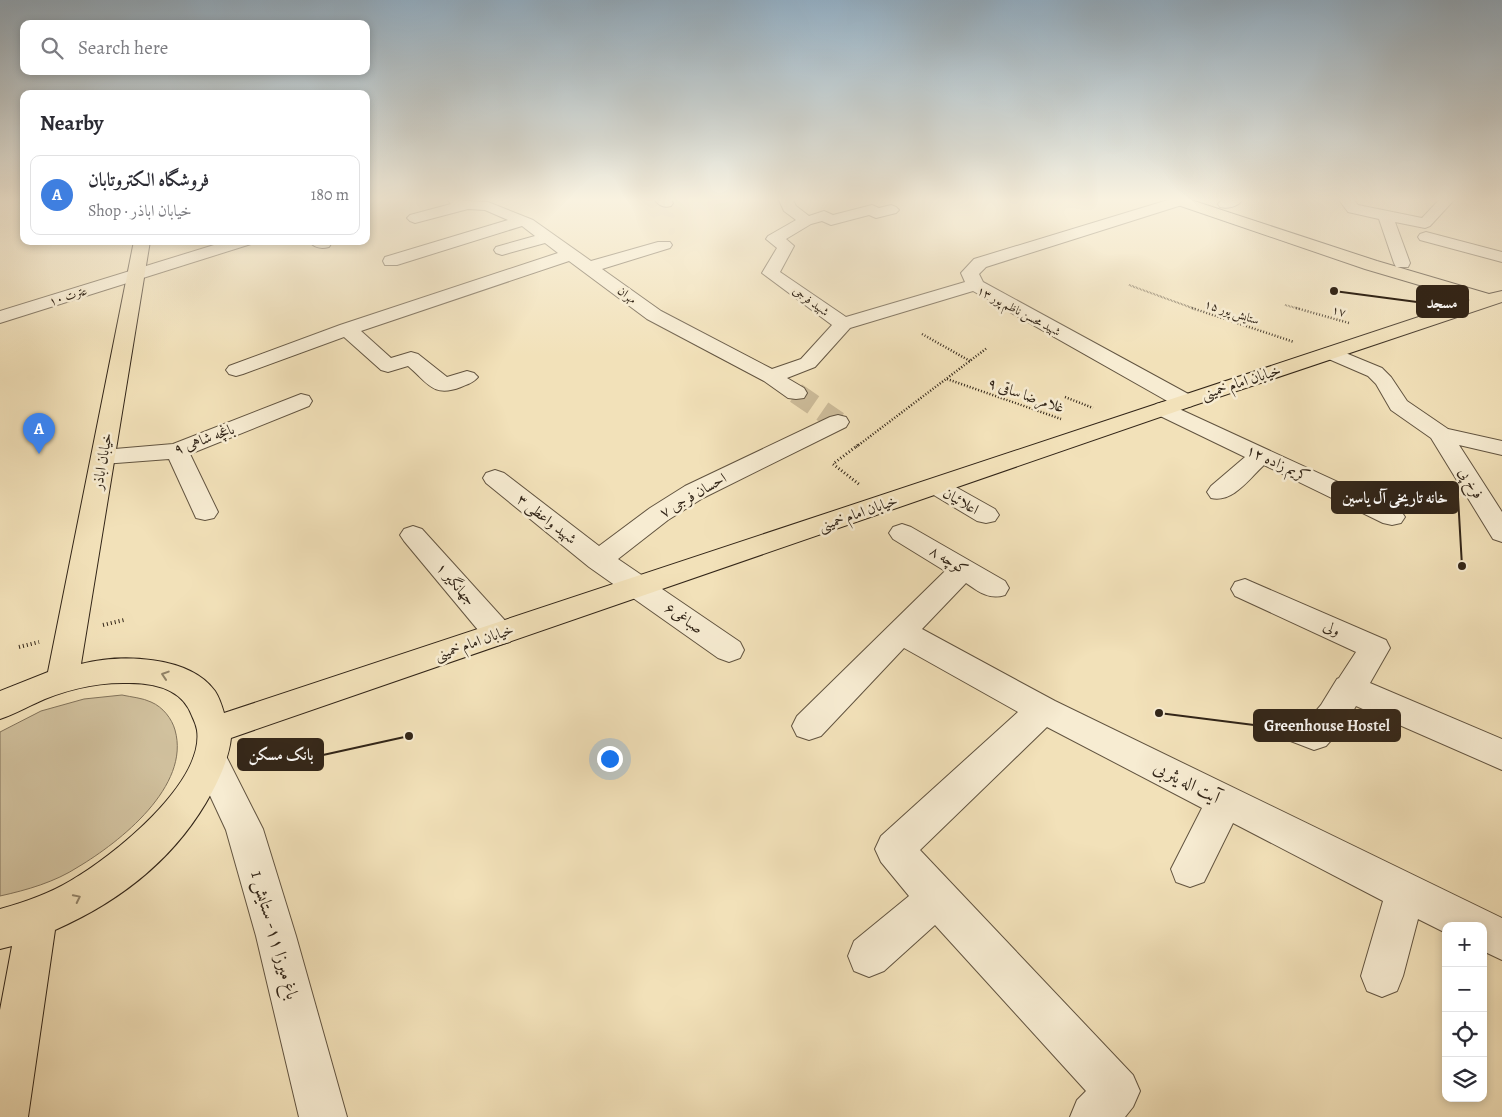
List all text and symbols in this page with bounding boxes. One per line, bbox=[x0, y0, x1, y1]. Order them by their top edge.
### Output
search box bbox=[20, 20, 370, 75]
icon: search bbox=[38, 34, 66, 62]
text: Search here bbox=[78, 35, 168, 61]
text: Nearby bbox=[40, 109, 103, 137]
text: فروشگاه الکتروتابان bbox=[88, 167, 209, 193]
text: A bbox=[52, 184, 62, 206]
text: 180 m bbox=[311, 184, 349, 206]
text: Shop · خیابان اباذر bbox=[88, 200, 192, 222]
street label: شهید فرجی bbox=[790, 282, 832, 320]
street label: شهید محسن ناظم پور ۱۳ bbox=[973, 282, 1064, 342]
street label: عترت ۱۰ bbox=[47, 283, 89, 309]
street label: مهران bbox=[614, 283, 640, 308]
callout: مسجد bbox=[1417, 286, 1468, 317]
text: مسجد bbox=[1426, 292, 1458, 314]
street label: ستایش پور ۱۵ bbox=[1202, 296, 1262, 329]
street label: ۱۷ bbox=[1330, 301, 1348, 321]
street label: خیابان امام خمینی bbox=[1199, 360, 1284, 407]
street label: غلامرضا ساقی ۹ bbox=[985, 373, 1067, 418]
pin: A bbox=[23, 413, 55, 454]
street label: باغچه شاهی ۹ bbox=[171, 419, 237, 459]
street label: خیابان اباذر bbox=[87, 431, 117, 493]
street label: کریم زاده ۱۲ bbox=[1242, 440, 1313, 489]
street label: فرخ پی bbox=[1451, 464, 1488, 504]
street label: احسان فرجی ۷ bbox=[656, 468, 730, 522]
callout: خانه تاریخی آل یاسین bbox=[1332, 482, 1458, 513]
street label: اعلائیان bbox=[939, 483, 983, 519]
text: خانه تاریخی آل یاسین bbox=[1342, 487, 1448, 509]
street label: شهید واعظی ۳ bbox=[512, 489, 581, 550]
street label: خیابان امام خمینی bbox=[816, 490, 901, 539]
street label: کوچه ۸ bbox=[926, 541, 972, 580]
street label: جهانگیر ۱ bbox=[432, 558, 480, 610]
street label: صباغی۶ bbox=[661, 598, 707, 638]
street label: ولی bbox=[1320, 615, 1344, 641]
street label: خیابان امام خمینی bbox=[432, 619, 517, 668]
one-way arrow bbox=[161, 671, 170, 681]
callout: Greenhouse Hostel bbox=[1254, 710, 1400, 741]
text: Greenhouse Hostel bbox=[1264, 715, 1391, 737]
callout: بانک مسکن bbox=[238, 739, 323, 770]
text: بانک مسکن bbox=[248, 744, 314, 766]
your location bbox=[597, 746, 623, 772]
street label: آیت اله یثربی bbox=[1149, 755, 1226, 811]
street label: باغ میرزا ۱۱- ستایش 1 bbox=[242, 868, 305, 1003]
one-way arrow bbox=[72, 894, 81, 904]
map controls bbox=[1442, 922, 1487, 1102]
button: + bbox=[1442, 922, 1487, 967]
button: − bbox=[1442, 967, 1487, 1012]
button: locate bbox=[1442, 1012, 1487, 1057]
button: layers bbox=[1442, 1057, 1487, 1102]

